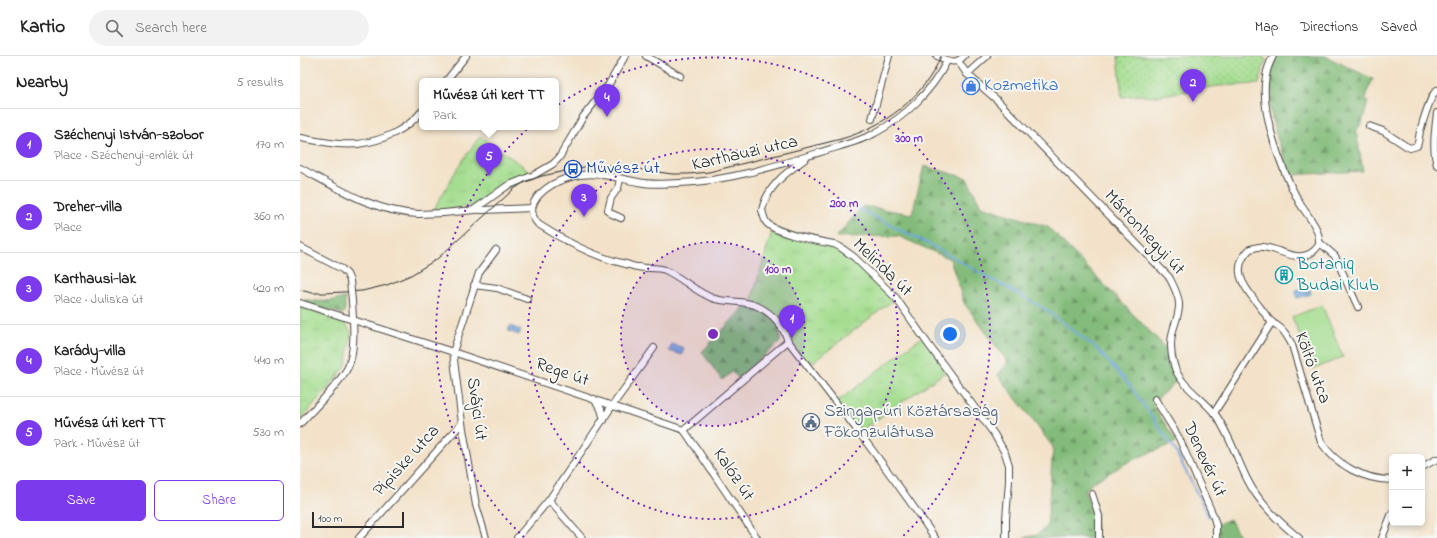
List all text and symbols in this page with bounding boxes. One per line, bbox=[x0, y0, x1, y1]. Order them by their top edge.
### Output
search box bbox=[89, 10, 369, 46]
text: Kartio bbox=[20, 14, 65, 41]
icon: search bbox=[103, 17, 125, 39]
text: Search here bbox=[135, 17, 207, 39]
text: Map bbox=[1255, 17, 1278, 38]
text: Directions bbox=[1300, 17, 1358, 38]
text: Saved bbox=[1380, 17, 1417, 38]
pin: 2 bbox=[1180, 69, 1206, 102]
text: Nearby bbox=[16, 70, 68, 95]
text: 5 results bbox=[236, 73, 284, 92]
place label: Kozmetika bbox=[984, 73, 1059, 99]
shop icon: Kozmetika bbox=[961, 76, 981, 96]
popup bbox=[419, 78, 559, 130]
text: Művész úti kert TT bbox=[433, 84, 545, 106]
pin: 4 bbox=[594, 84, 620, 117]
text: Park bbox=[433, 106, 457, 125]
text: Széchenyi István-szobor bbox=[54, 124, 204, 146]
street label: Karthauzi utca bbox=[690, 129, 800, 179]
text: 300 m bbox=[894, 130, 924, 148]
text: 1 bbox=[27, 135, 31, 154]
text: 170 m bbox=[256, 135, 284, 154]
pin: 5 bbox=[476, 143, 502, 176]
text: Place · Széchenyi-emlék út bbox=[54, 146, 194, 165]
place label: Művész út bbox=[586, 156, 660, 182]
bus stop icon: Művész út bbox=[563, 159, 583, 179]
pin: 3 bbox=[571, 184, 597, 217]
street label: Mártonhegyi út bbox=[1097, 184, 1191, 282]
text: 200 m bbox=[829, 195, 859, 213]
text: Dreher-villa bbox=[54, 196, 122, 218]
text: 2 bbox=[26, 207, 32, 226]
text: 360 m bbox=[254, 207, 284, 226]
text: Place bbox=[54, 218, 82, 237]
street label: Melinda út bbox=[846, 233, 918, 303]
place label: Botaniq Budai Klub bbox=[1296, 252, 1379, 299]
text: 100 m bbox=[765, 261, 792, 279]
building icon: Botaniq Budai Klub bbox=[1274, 265, 1294, 285]
text: Karthausi-lak bbox=[54, 268, 136, 290]
text: 3 bbox=[26, 279, 32, 298]
text: 420 m bbox=[253, 279, 284, 298]
text: Place · Juliska út bbox=[54, 290, 143, 309]
pin: 1 bbox=[779, 305, 805, 338]
your location bbox=[940, 324, 960, 344]
centre of rings bbox=[706, 327, 720, 341]
street label: Költő utca bbox=[1287, 329, 1337, 407]
text: Karády-villa bbox=[54, 340, 126, 362]
text: 4 bbox=[26, 351, 32, 370]
text: 440 m bbox=[254, 351, 284, 370]
street label: Rege út bbox=[531, 352, 592, 395]
text: Place · Művész út bbox=[54, 362, 144, 381]
street label: Svájci út bbox=[459, 376, 493, 442]
place label: Szingapúri Köztársaság Főkonzulátusa bbox=[823, 399, 998, 446]
text: Művész úti kert TT bbox=[54, 412, 166, 434]
public building icon: Szingapúri Köztársaság Főkonzulátusa bbox=[801, 412, 821, 432]
street label: Denevér út bbox=[1175, 418, 1233, 502]
street label: Pipiske utca bbox=[367, 419, 447, 503]
text: 5 bbox=[25, 423, 33, 442]
text: 530 m bbox=[252, 423, 284, 442]
text: Park · Művész út bbox=[54, 434, 140, 453]
street label: Kalóz út bbox=[706, 443, 760, 507]
map controls bbox=[1389, 454, 1425, 526]
button: + bbox=[1389, 454, 1425, 490]
button: Save bbox=[16, 480, 146, 521]
button: Share bbox=[154, 480, 284, 521]
button: − bbox=[1389, 490, 1425, 526]
scale bar bbox=[312, 510, 404, 529]
text: 100 m bbox=[318, 511, 342, 527]

